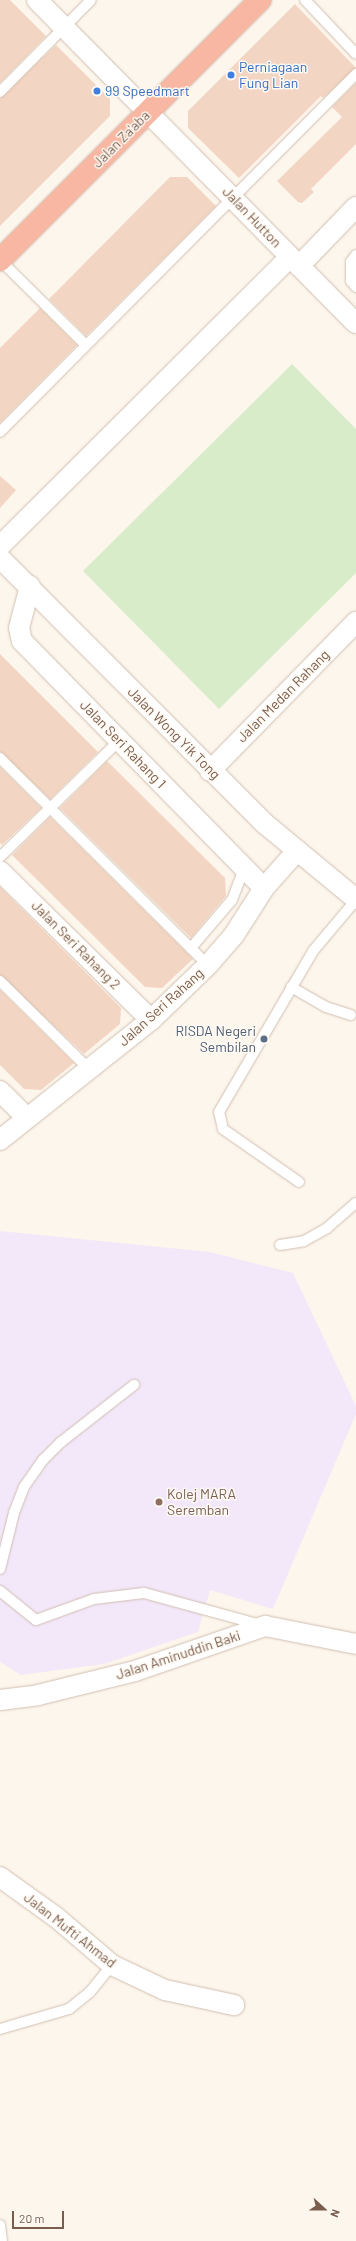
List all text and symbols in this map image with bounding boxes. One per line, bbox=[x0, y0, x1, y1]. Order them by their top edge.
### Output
place label: Perniagaan Fung Lian bbox=[239, 59, 307, 92]
marker: Perniagaan Fung Lian bbox=[226, 70, 236, 80]
place label: 99 Speedmart bbox=[105, 83, 190, 99]
marker: 99 Speedmart bbox=[92, 86, 102, 96]
street label: Jalan Za'aba bbox=[89, 107, 153, 171]
street label: Jalan Hutton bbox=[219, 183, 285, 251]
street label: Jalan Medan Rahang bbox=[233, 646, 333, 746]
street label: Jalan Wong Yik Tong bbox=[124, 683, 224, 783]
street label: Jalan Seri Rahang 1 bbox=[77, 696, 169, 792]
street label: Jalan Seri Rahang 2 bbox=[28, 897, 124, 993]
street label: Jalan Seri Rahang bbox=[115, 964, 207, 1050]
place label: RISDA Negeri Sembilan bbox=[175, 1023, 256, 1056]
marker: RISDA Negeri Sembilan bbox=[259, 1034, 269, 1044]
place label: Kolej MARA Seremban bbox=[167, 1486, 236, 1518]
marker: Kolej MARA Seremban bbox=[154, 1497, 164, 1507]
street label: Jalan Aminuddin Baki bbox=[113, 1627, 243, 1683]
street label: Jalan Mufti Ahmad bbox=[21, 1889, 119, 1971]
north arrow bbox=[304, 2189, 344, 2229]
scale bar bbox=[14, 2203, 66, 2229]
text: N bbox=[328, 2208, 343, 2219]
text: 20 m bbox=[19, 2211, 45, 2225]

